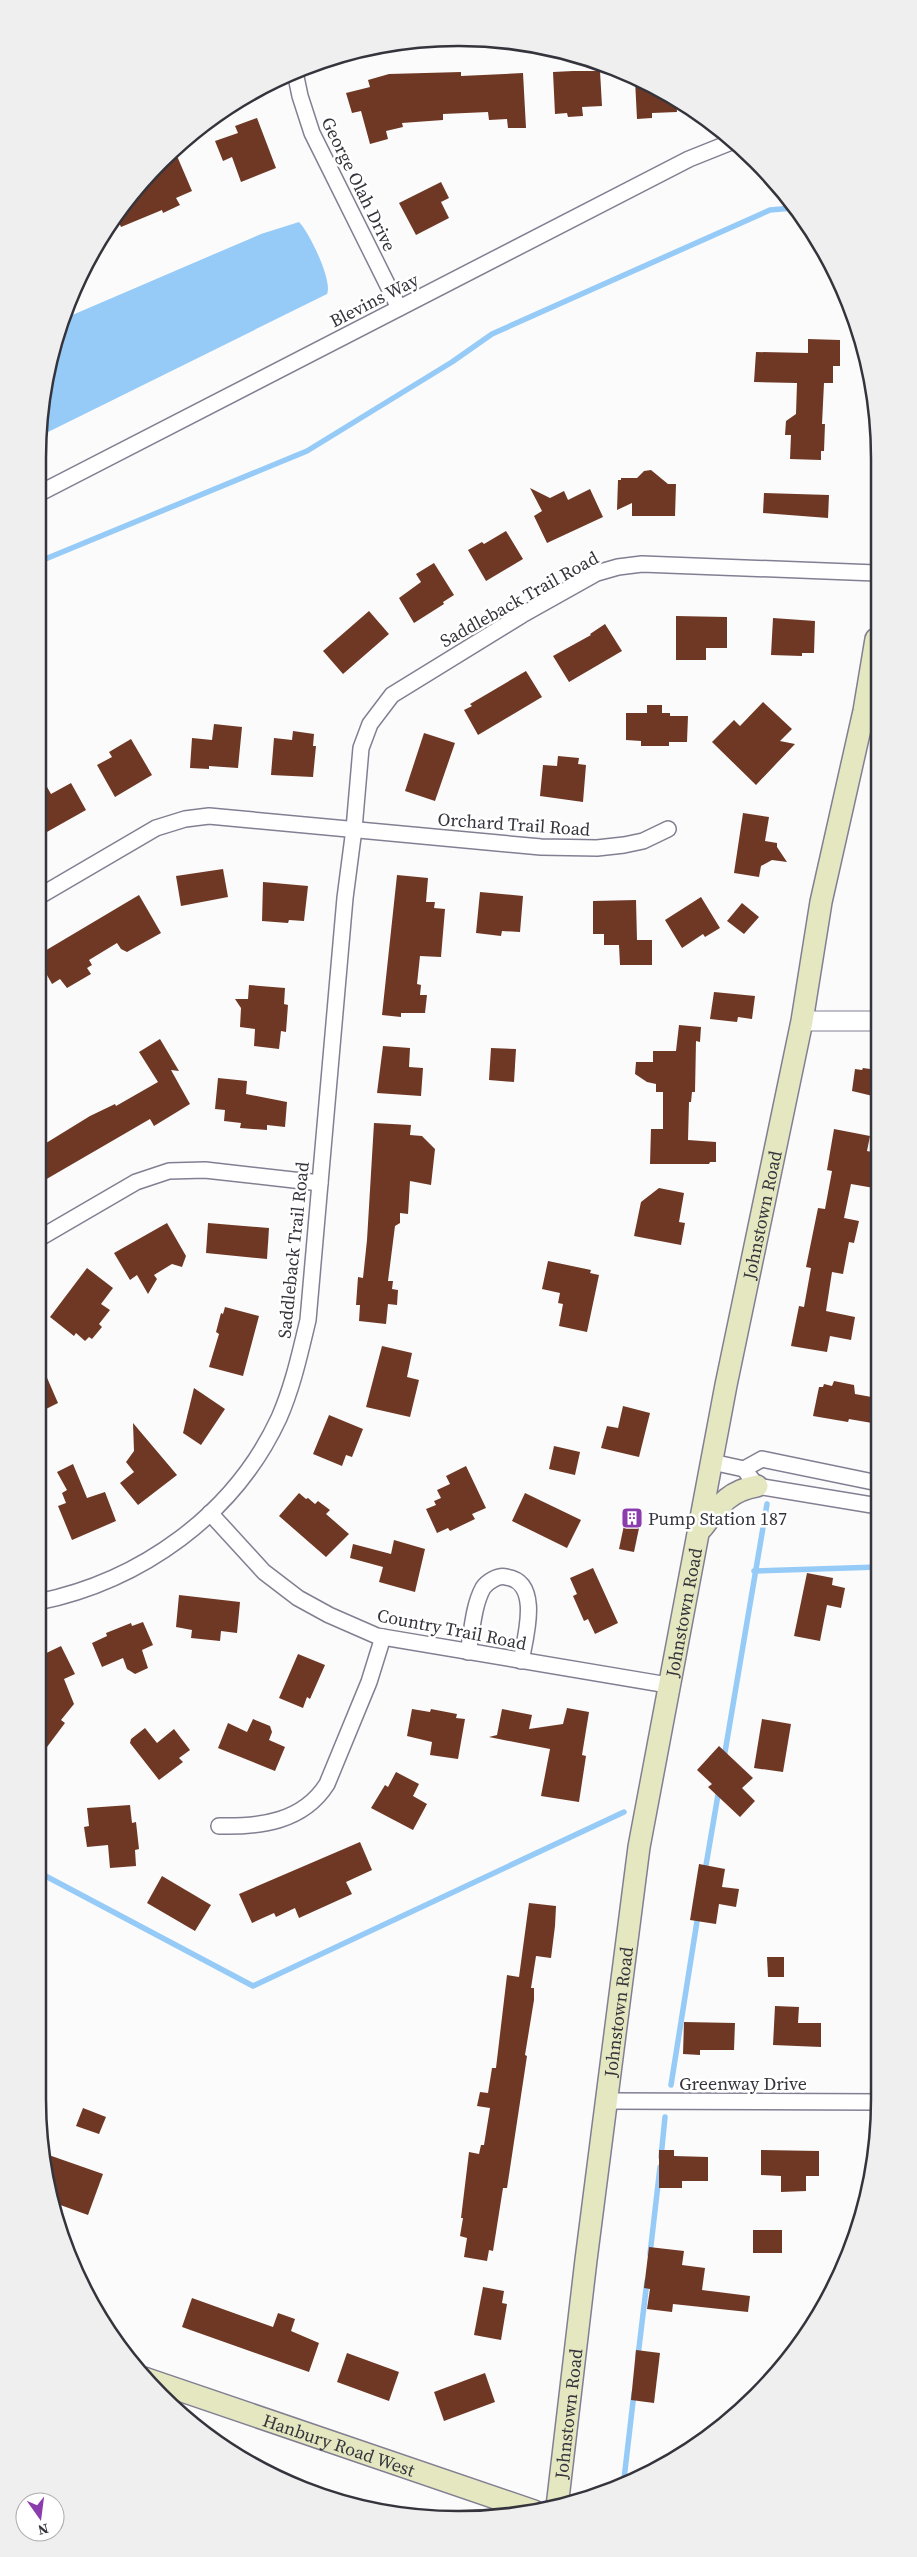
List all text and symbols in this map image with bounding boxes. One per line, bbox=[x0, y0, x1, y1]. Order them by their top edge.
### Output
street label: George Olah Drive bbox=[316, 113, 402, 255]
street label: Blevins Way bbox=[325, 267, 423, 333]
street label: Saddleback Trail Road bbox=[435, 545, 603, 653]
street label: Orchard Trail Road bbox=[437, 806, 591, 842]
street label: Johnstown Road bbox=[736, 1148, 787, 1283]
street label: Saddleback Trail Road bbox=[271, 1160, 315, 1340]
building icon: Pump Station 187 bbox=[620, 1506, 644, 1530]
place label: Pump Station 187 bbox=[648, 1506, 787, 1531]
street label: Johnstown Road bbox=[659, 1545, 708, 1680]
street label: Country Trail Road bbox=[375, 1602, 529, 1656]
street label: Johnstown Road bbox=[597, 1945, 639, 2079]
street label: Greenway Drive bbox=[679, 2071, 807, 2096]
street label: Johnstown Road bbox=[548, 2347, 588, 2481]
street label: Hanbury Road West bbox=[260, 2407, 418, 2482]
north arrow bbox=[15, 2492, 65, 2542]
text: N bbox=[36, 2519, 51, 2541]

